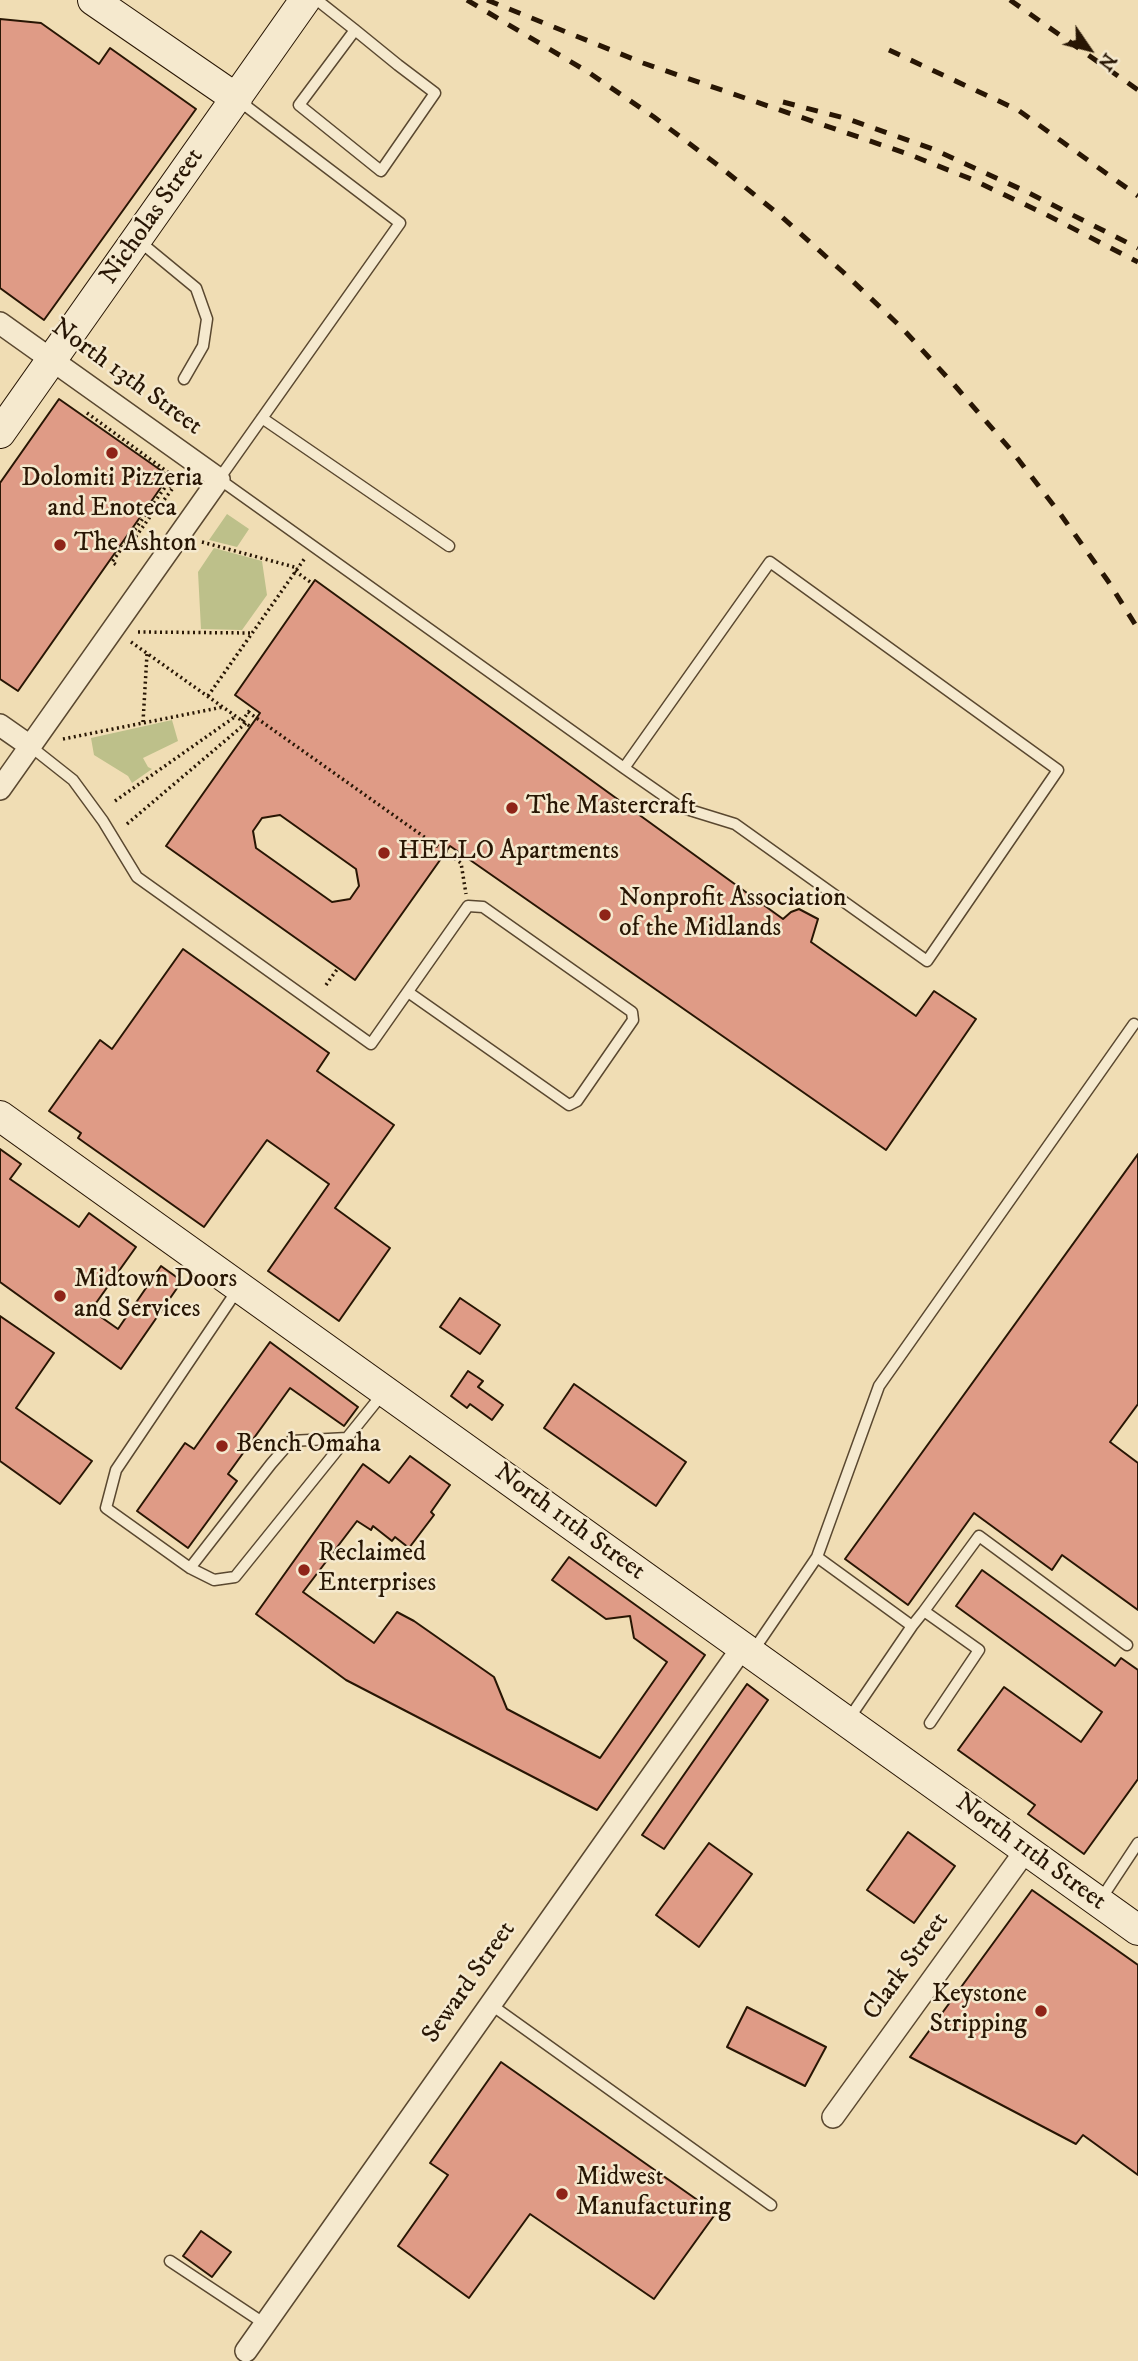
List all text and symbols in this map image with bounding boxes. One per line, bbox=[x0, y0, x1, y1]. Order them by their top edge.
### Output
north arrow bbox=[1054, 14, 1124, 84]
text: N bbox=[1093, 48, 1121, 74]
street label: Nicholas Street bbox=[95, 143, 211, 291]
street label: North 13th Street bbox=[44, 313, 208, 443]
marker: Dolomiti Pizzeria and Enoteca bbox=[104, 445, 120, 461]
place label: Dolomiti Pizzeria and Enoteca bbox=[21, 464, 203, 526]
place label: The Ashton bbox=[74, 529, 197, 561]
marker: The Ashton bbox=[52, 537, 68, 553]
place label: The Mastercraft bbox=[526, 792, 696, 824]
marker: The Mastercraft bbox=[504, 800, 520, 816]
place label: HELLO Apartments bbox=[398, 837, 619, 869]
marker: HELLO Apartments bbox=[376, 845, 392, 861]
place label: Nonprofit Association of the Midlands bbox=[619, 884, 847, 946]
marker: Nonprofit Association of the Midlands bbox=[597, 907, 613, 923]
place label: Midtown Doors and Services bbox=[74, 1265, 237, 1326]
marker: Midtown Doors and Services bbox=[52, 1288, 68, 1304]
place label: Bench Omaha bbox=[236, 1430, 381, 1462]
marker: Bench Omaha bbox=[214, 1438, 230, 1454]
street label: North 11th Street bbox=[488, 1458, 650, 1588]
place label: Reclaimed Enterprises bbox=[318, 1539, 436, 1600]
marker: Reclaimed Enterprises bbox=[296, 1562, 312, 1578]
street label: North 11th Street bbox=[949, 1788, 1111, 1918]
street label: Clark Street bbox=[857, 1907, 957, 2027]
street label: Seward Street bbox=[417, 1916, 523, 2050]
place label: Keystone Stripping bbox=[930, 1980, 1027, 2042]
marker: Keystone Stripping bbox=[1033, 2003, 1049, 2019]
place label: Midwest Manufacturing bbox=[576, 2163, 731, 2224]
marker: Midwest Manufacturing bbox=[554, 2186, 570, 2202]

